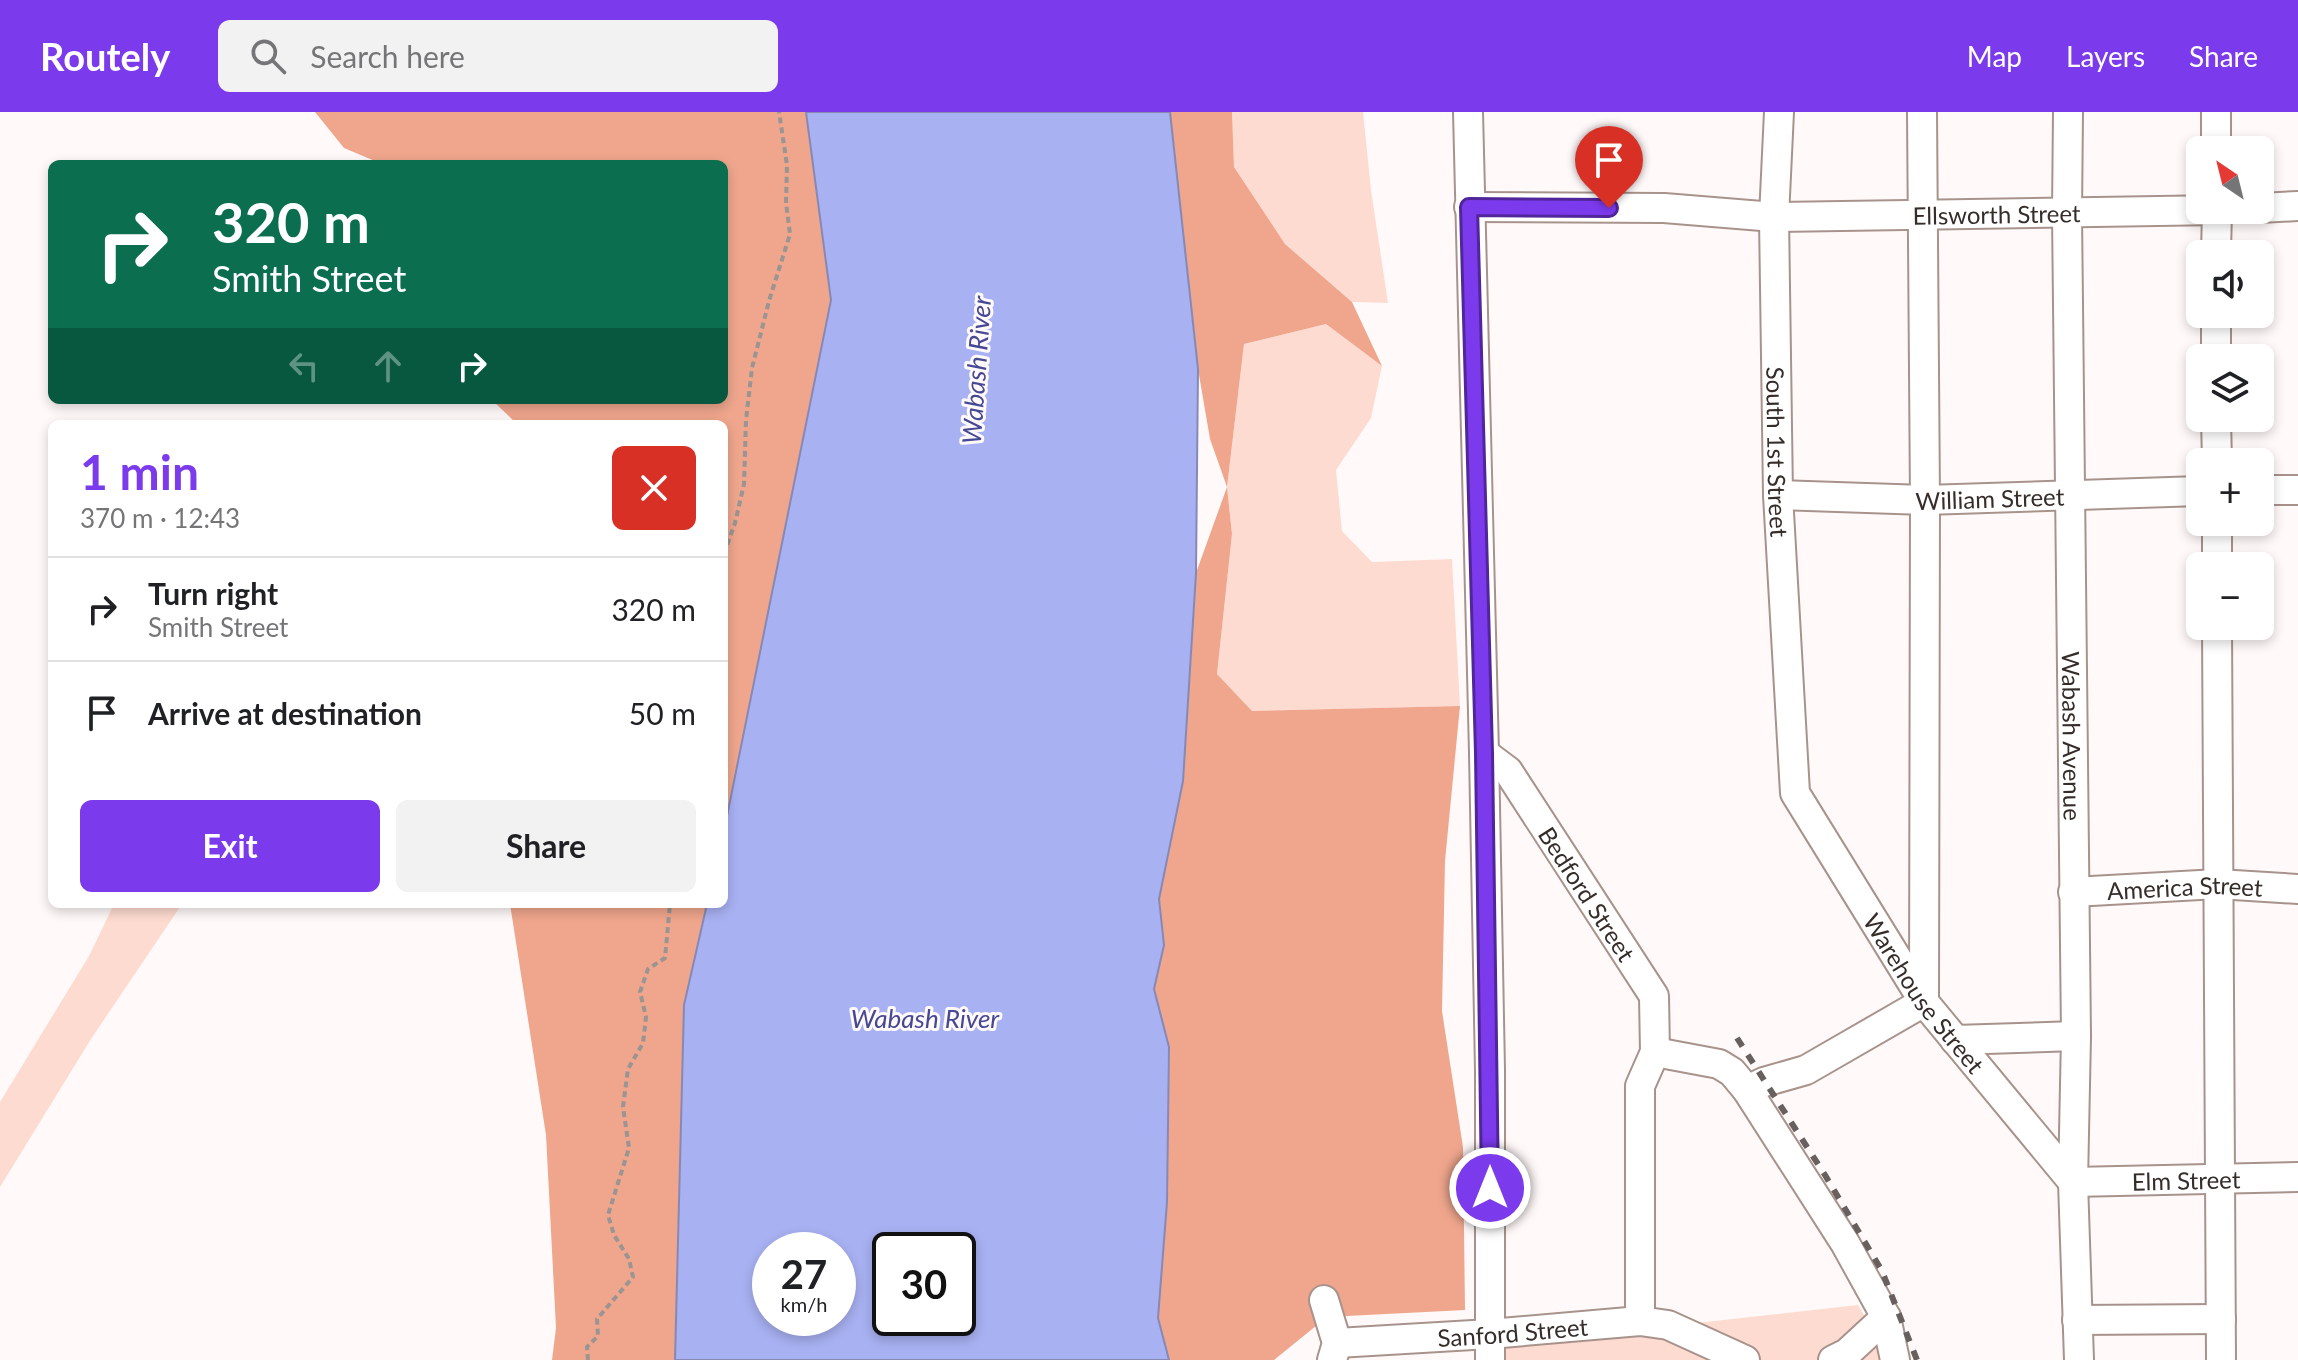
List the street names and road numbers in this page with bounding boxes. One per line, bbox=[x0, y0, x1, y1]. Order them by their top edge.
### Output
street label: Ellsworth Street bbox=[1912, 198, 2081, 229]
street label: South 1st Street bbox=[1762, 366, 1795, 538]
street label: William Street bbox=[1915, 481, 2065, 515]
street label: Wabash Avenue bbox=[2057, 651, 2088, 821]
street label: Bedford Street bbox=[1533, 821, 1642, 966]
street label: America Street bbox=[2106, 869, 2264, 905]
street label: Warehouse Street bbox=[1858, 908, 1991, 1079]
street label: Elm Street bbox=[2131, 1164, 2241, 1195]
street label: Sanford Street bbox=[1437, 1311, 1589, 1352]

